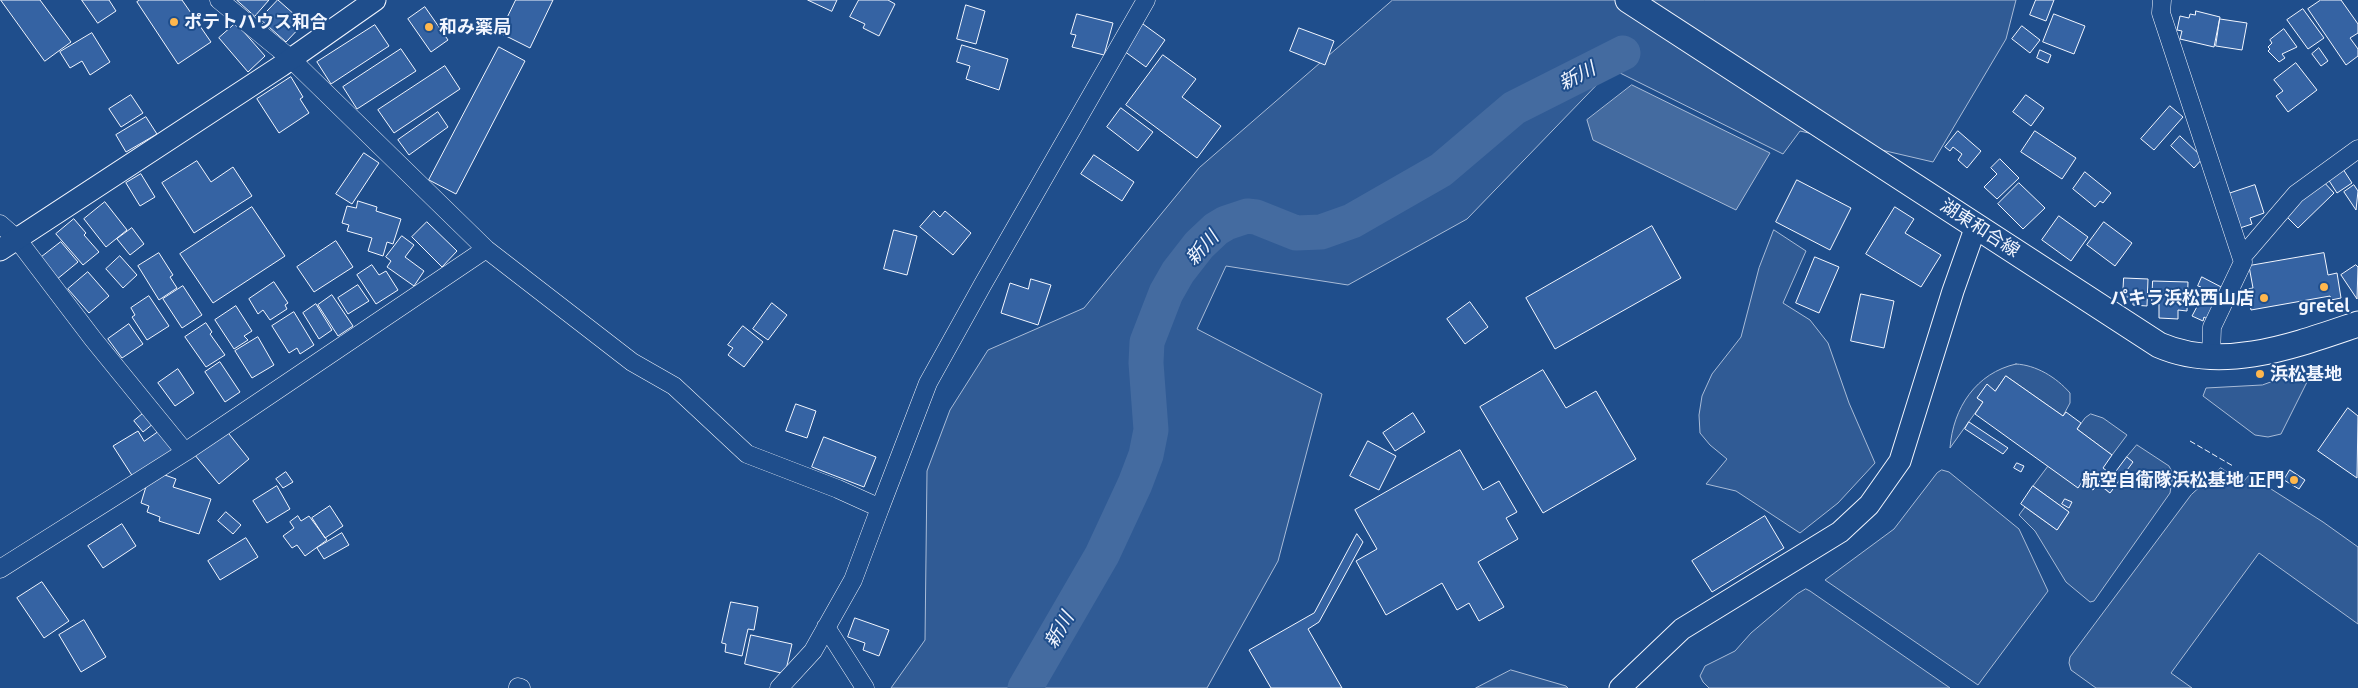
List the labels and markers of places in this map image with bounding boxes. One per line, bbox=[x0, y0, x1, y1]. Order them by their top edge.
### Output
place label: ポテトハウス和合 bbox=[184, 11, 328, 33]
marker: ポテトハウス和合 bbox=[168, 16, 180, 28]
place label: 和み薬局 bbox=[439, 16, 511, 38]
marker: 和み薬局 bbox=[423, 21, 435, 33]
marker: gretel bbox=[2318, 281, 2330, 293]
place label: パキラ浜松西山店 bbox=[2110, 287, 2254, 309]
marker: パキラ浜松西山店 bbox=[2258, 292, 2270, 304]
place label: gretel bbox=[2298, 295, 2350, 317]
place label: 浜松基地 bbox=[2270, 363, 2342, 385]
marker: 浜松基地 bbox=[2254, 368, 2266, 380]
place label: 航空自衛隊浜松基地 正門 bbox=[2082, 469, 2284, 491]
marker: 航空自衛隊浜松基地 正門 bbox=[2288, 474, 2300, 486]

